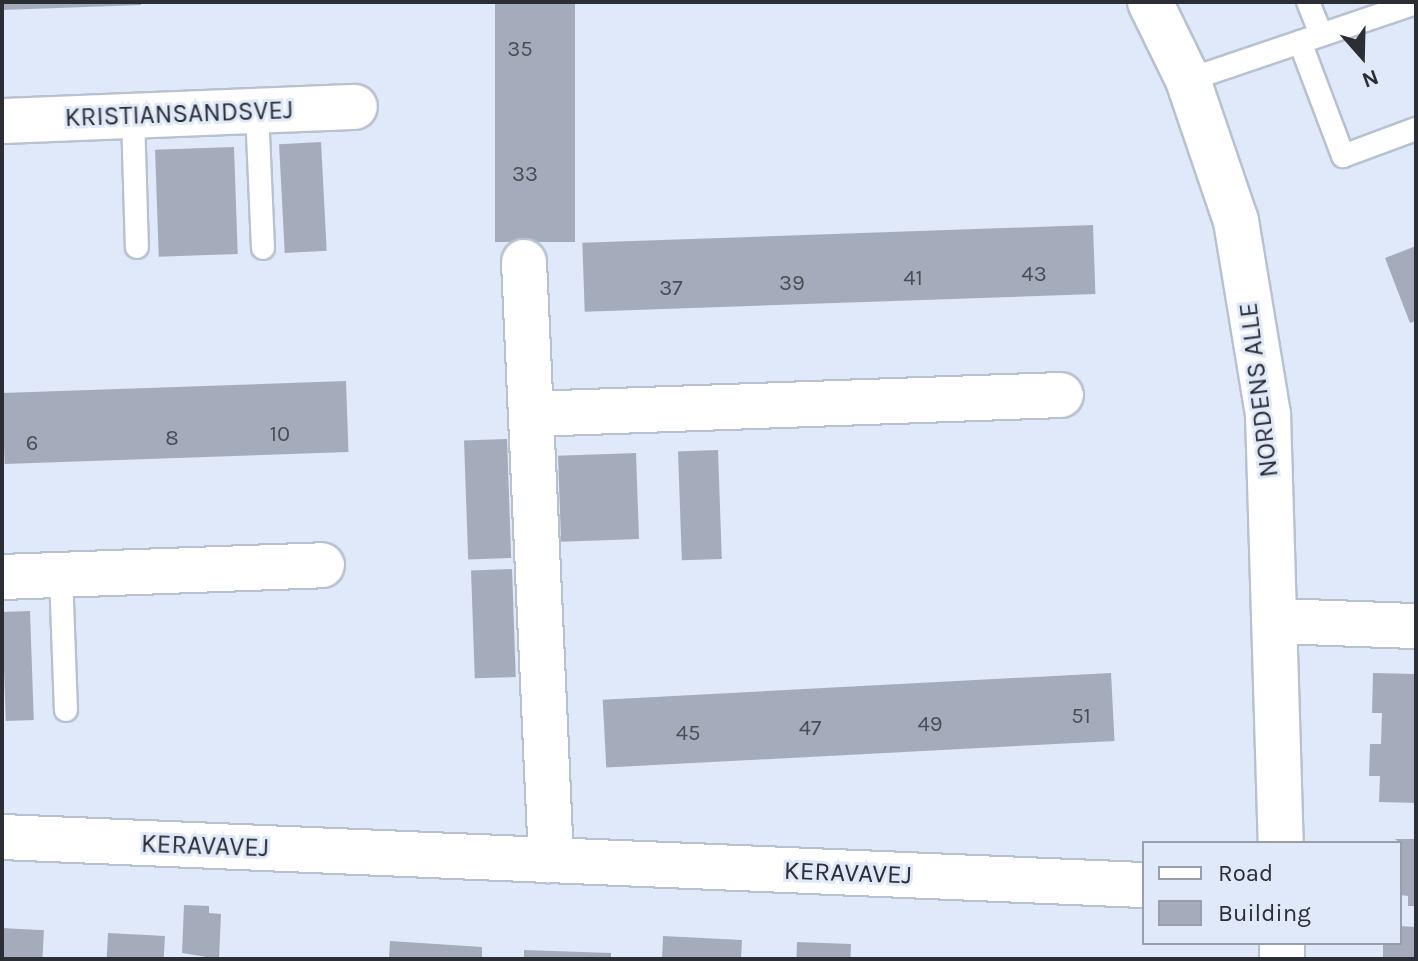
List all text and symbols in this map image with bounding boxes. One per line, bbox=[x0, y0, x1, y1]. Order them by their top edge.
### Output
north arrow bbox=[1322, 16, 1402, 96]
house number: 35 bbox=[507, 37, 533, 63]
text: N bbox=[1358, 64, 1382, 93]
street label: KRISTIANSANDSVEJ bbox=[64, 94, 294, 134]
house number: 33 bbox=[512, 162, 538, 188]
house number: 43 bbox=[1021, 262, 1047, 288]
house number: 41 bbox=[903, 266, 923, 292]
house number: 39 bbox=[779, 271, 805, 297]
house number: 37 bbox=[659, 276, 683, 302]
street label: NORDENS ALLE bbox=[1233, 301, 1285, 479]
house number: 10 bbox=[270, 422, 290, 448]
house number: 8 bbox=[165, 426, 179, 452]
house number: 6 bbox=[26, 431, 38, 457]
house number: 51 bbox=[1071, 704, 1091, 730]
house number: 49 bbox=[917, 712, 943, 738]
house number: 47 bbox=[799, 716, 821, 742]
house number: 45 bbox=[676, 721, 700, 747]
street label: KERAVAVEJ bbox=[140, 828, 270, 864]
legend bbox=[1142, 841, 1402, 945]
street label: KERAVAVEJ bbox=[783, 855, 913, 891]
text: Road bbox=[1218, 859, 1273, 887]
text: Building bbox=[1218, 899, 1311, 927]

